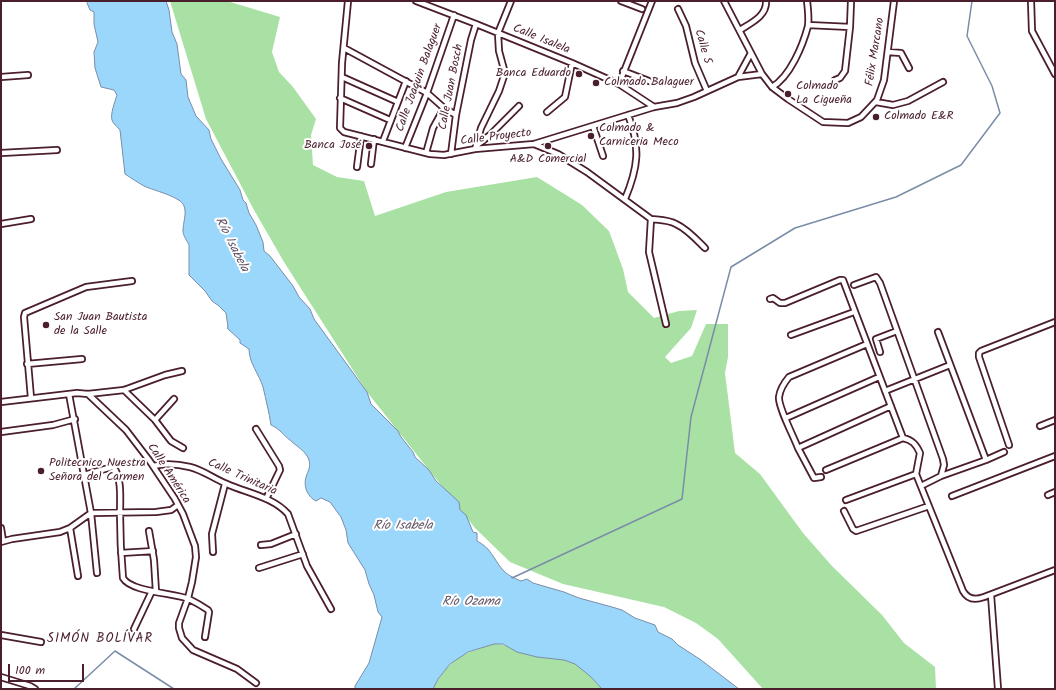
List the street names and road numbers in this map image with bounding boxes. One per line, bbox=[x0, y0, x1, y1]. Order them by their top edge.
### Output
street label: Félix Marcano bbox=[863, 17, 889, 87]
street label: Calle Joaquin Balaguer bbox=[394, 22, 446, 134]
street label: Calle Isalela bbox=[510, 22, 572, 58]
street label: Calle 5 bbox=[690, 28, 714, 66]
street label: Calle Juan Bosch bbox=[437, 43, 467, 131]
street label: Calle Proyecto bbox=[460, 127, 532, 149]
street label: Calle América bbox=[143, 441, 193, 507]
street label: Calle Trinitaria bbox=[205, 456, 279, 500]

